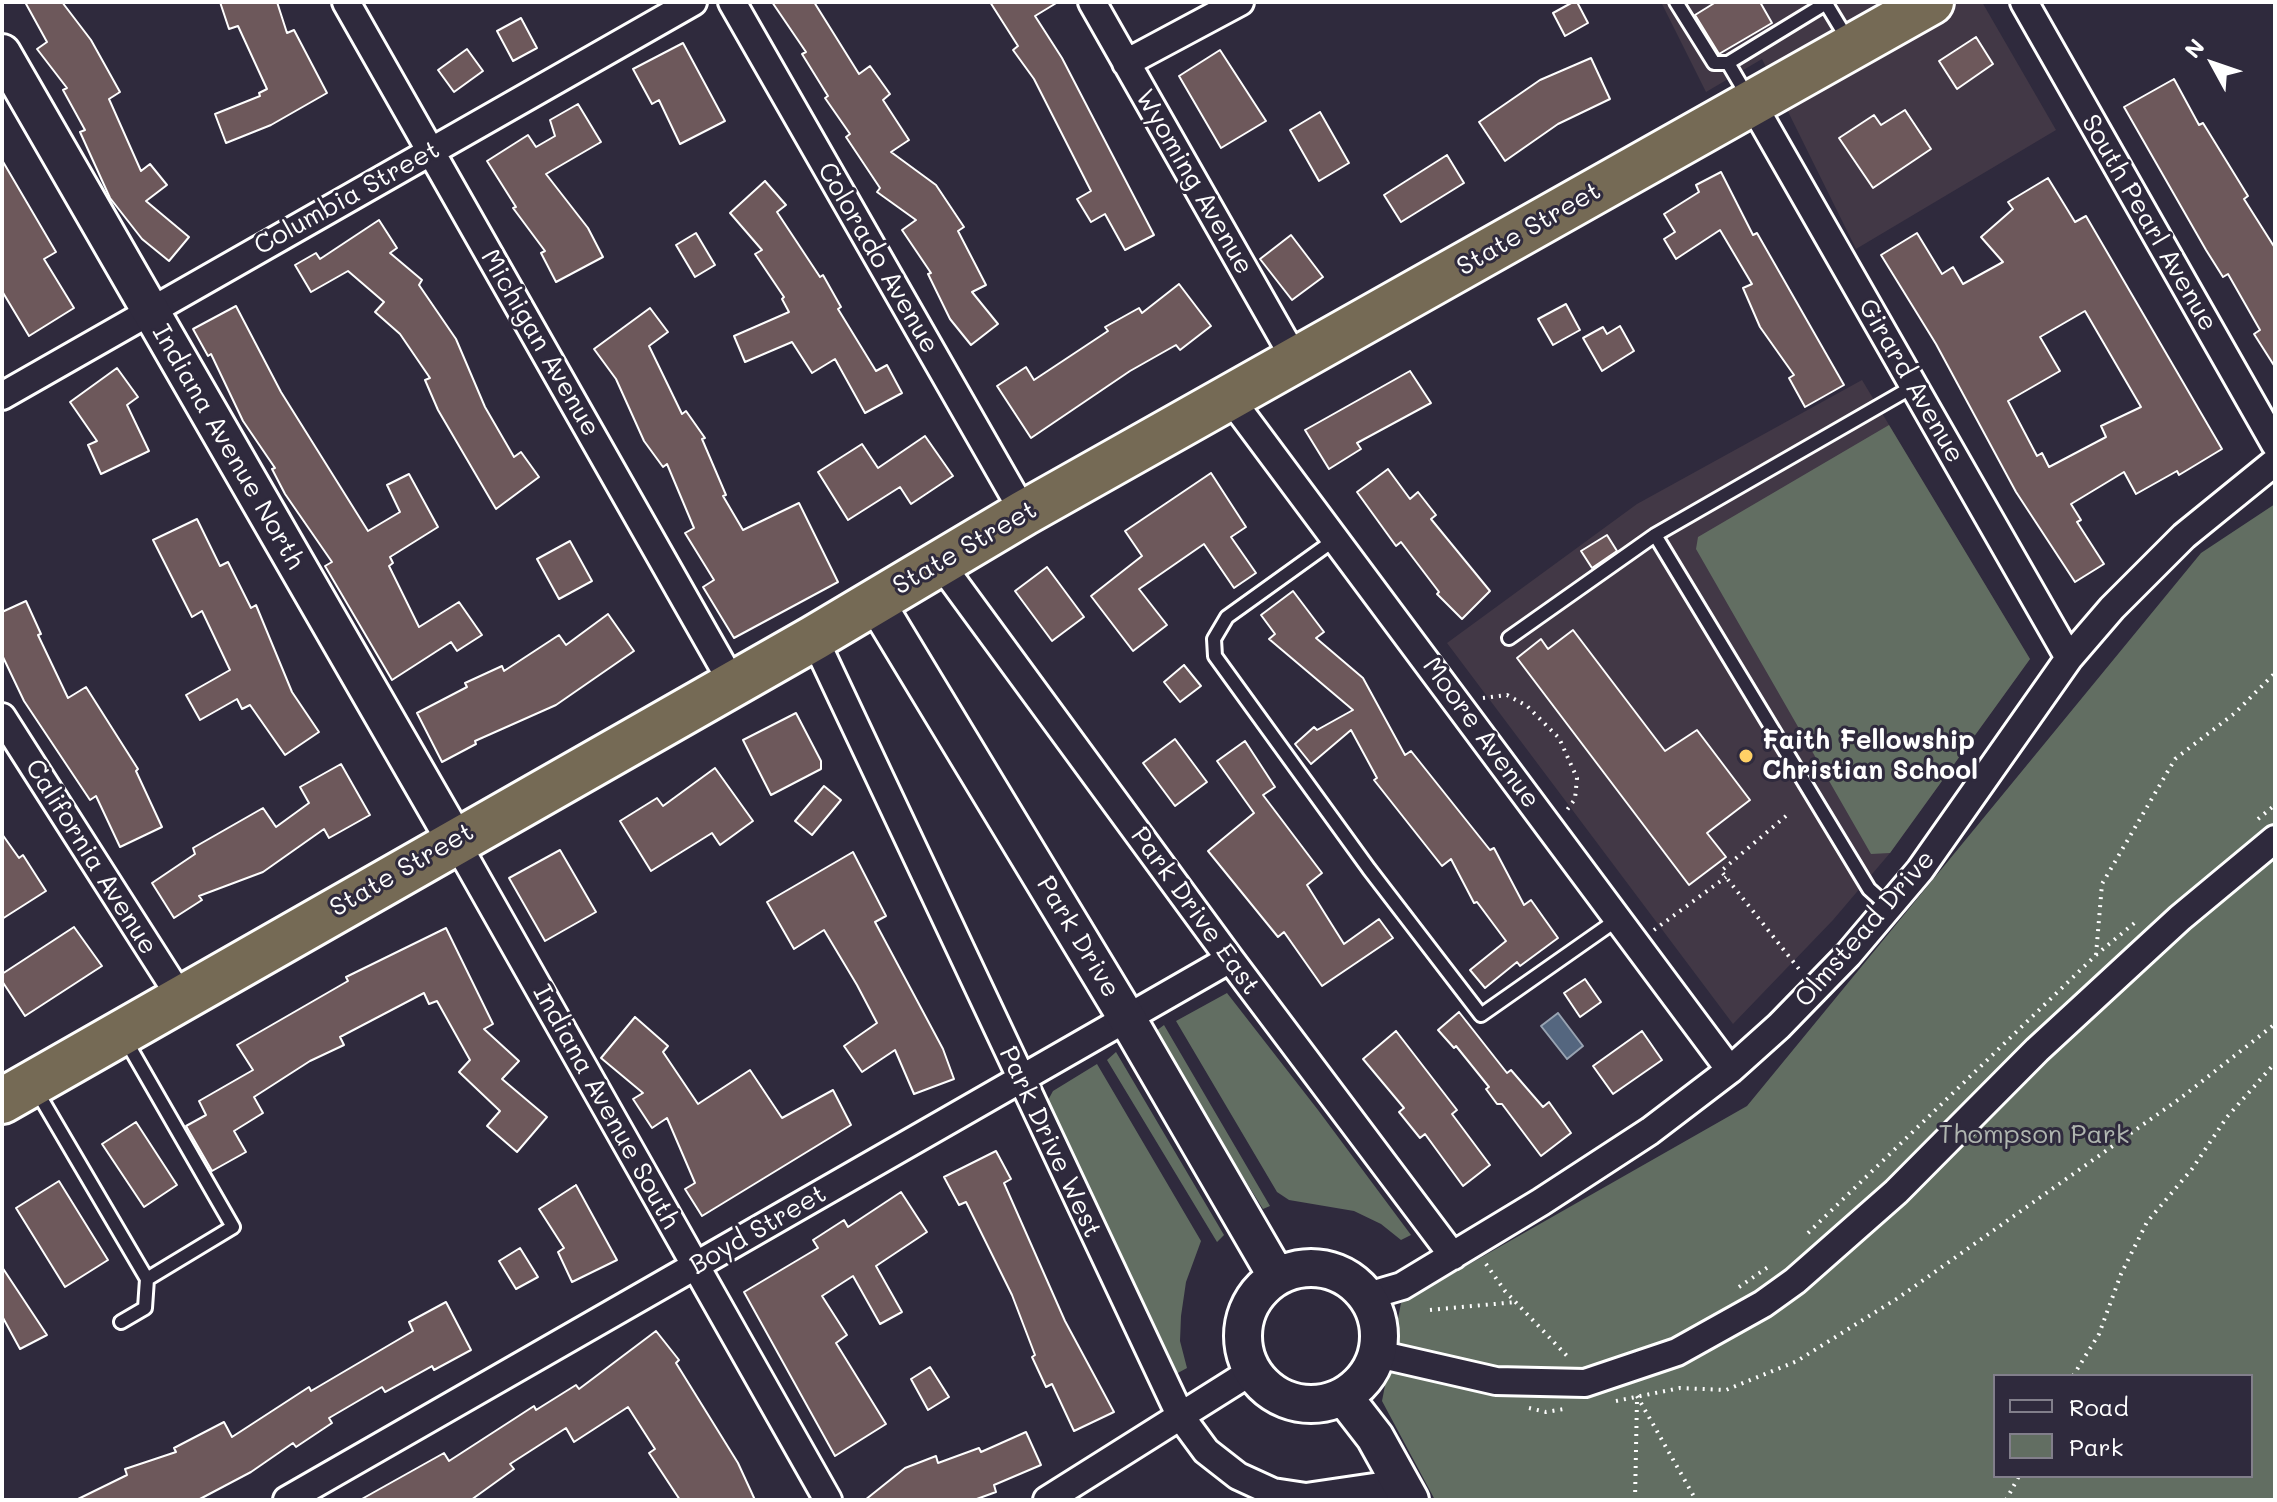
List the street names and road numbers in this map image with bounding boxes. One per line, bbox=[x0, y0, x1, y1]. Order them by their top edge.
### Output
street label: Wyoming Avenue bbox=[1128, 84, 1260, 280]
street label: South Pearl Avenue bbox=[2074, 109, 2224, 337]
street label: Columbia Street bbox=[249, 134, 445, 262]
street label: Colorado Avenue bbox=[811, 157, 945, 359]
street label: State Street bbox=[1452, 175, 1606, 283]
street label: Michigan Avenue bbox=[474, 244, 606, 442]
street label: Girard Avenue bbox=[1851, 293, 1971, 469]
street label: Indiana Avenue North bbox=[145, 319, 311, 575]
street label: State Street bbox=[888, 494, 1042, 602]
street label: Moore Avenue bbox=[1416, 651, 1546, 815]
street label: California Avenue bbox=[18, 753, 164, 961]
street label: State Street bbox=[325, 816, 479, 924]
street label: Park Drive East bbox=[1124, 821, 1266, 1001]
street label: Olmstead Drive bbox=[1788, 844, 1942, 1014]
street label: Park Drive bbox=[1030, 871, 1126, 1003]
street label: Indiana Avenue South bbox=[526, 980, 686, 1234]
street label: Park Drive West bbox=[992, 1041, 1108, 1243]
street label: Boyd Street bbox=[684, 1178, 832, 1282]

